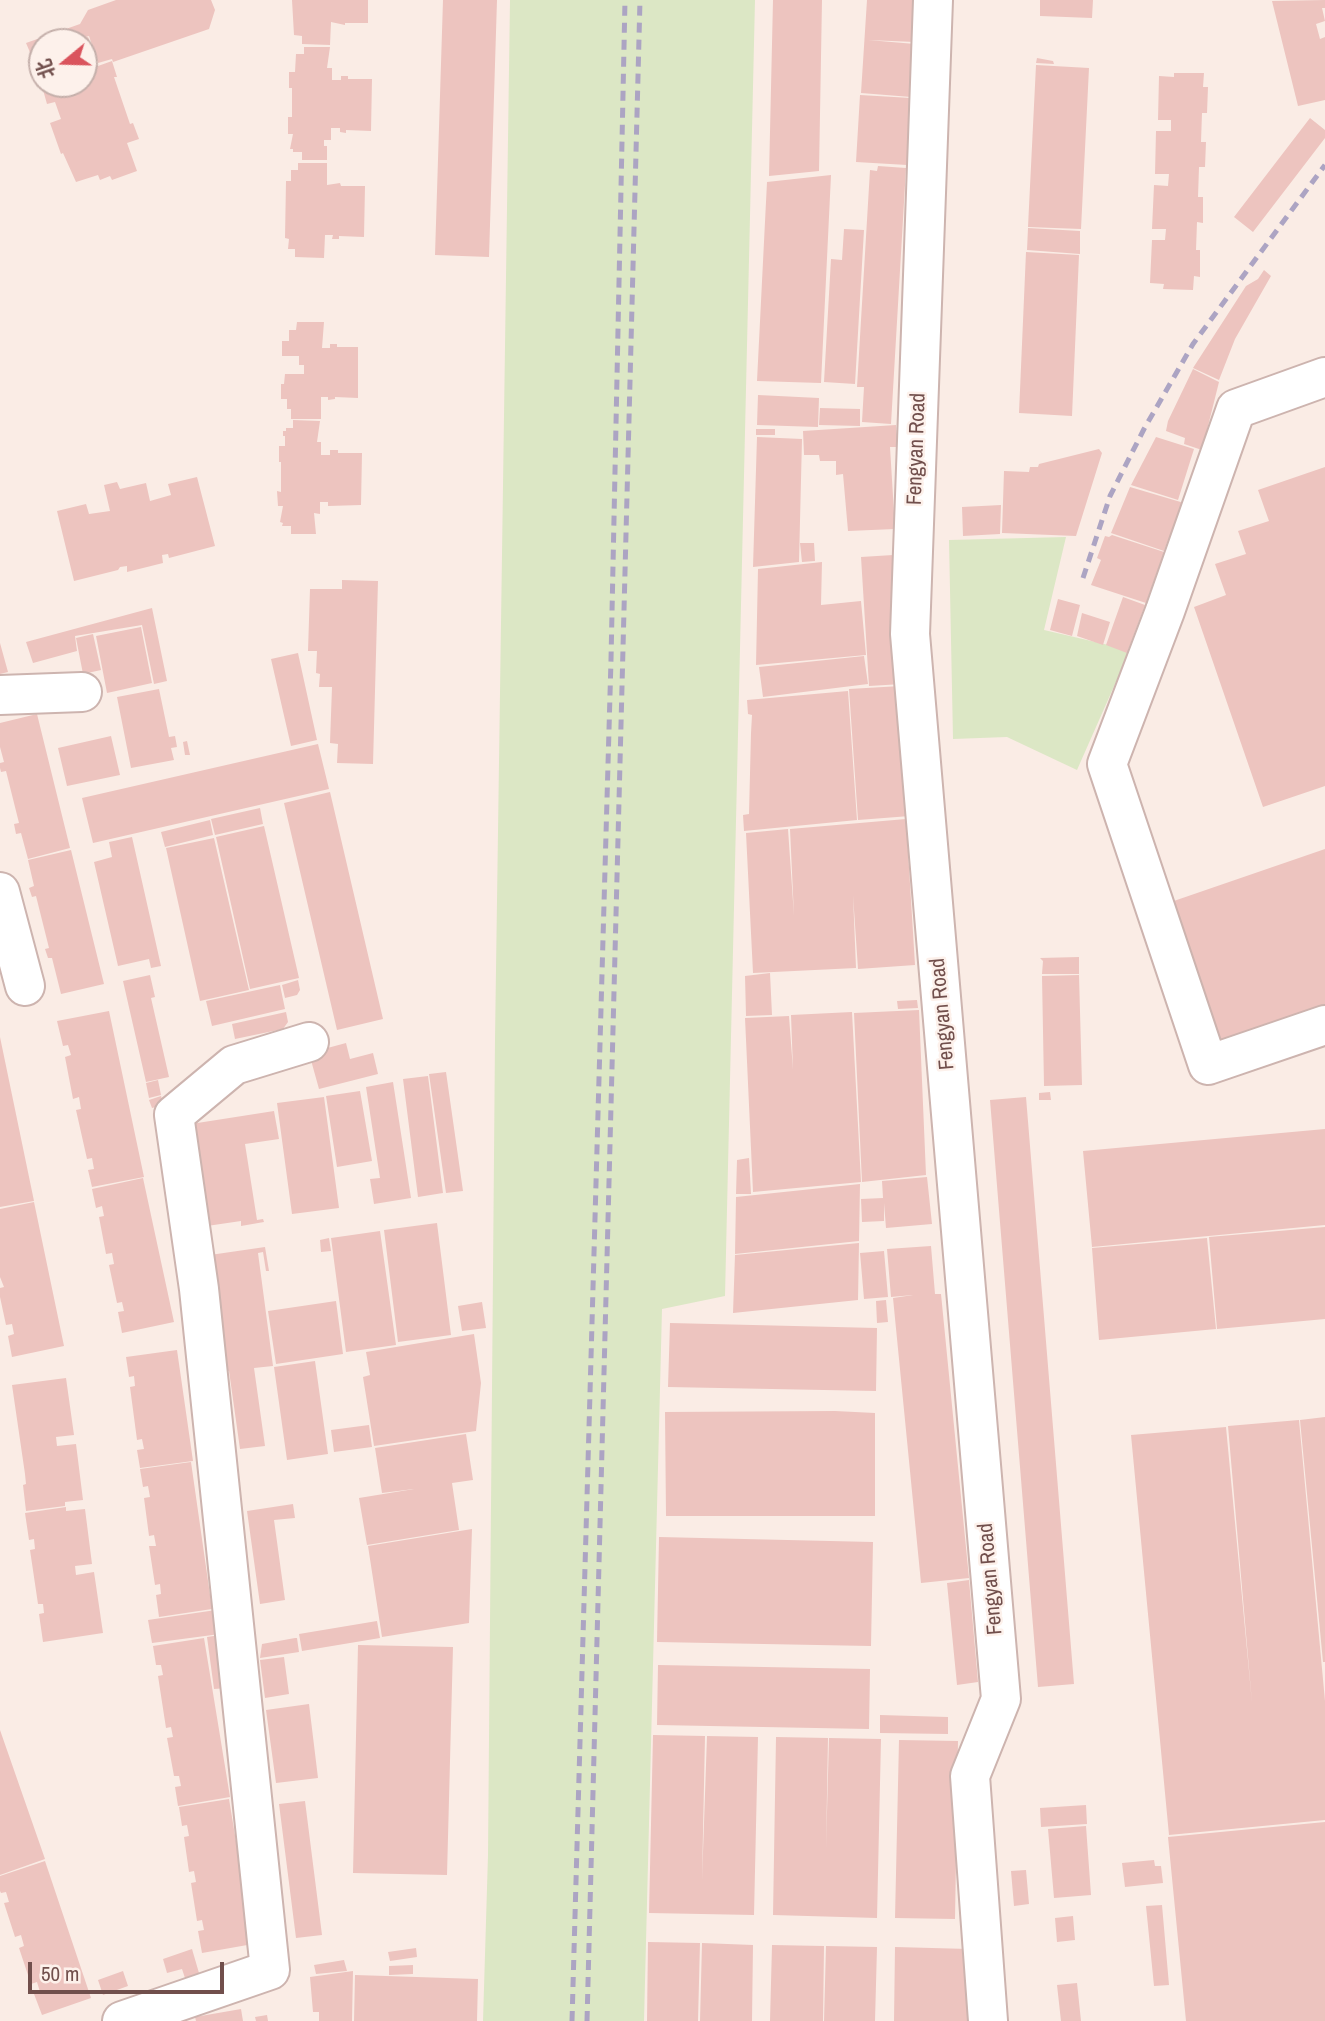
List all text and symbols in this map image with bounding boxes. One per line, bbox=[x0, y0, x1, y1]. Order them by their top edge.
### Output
north arrow bbox=[28, 28, 98, 98]
text: 北 bbox=[30, 56, 60, 82]
street label: Fengyan Road bbox=[902, 393, 932, 505]
street label: Fengyan Road bbox=[926, 957, 960, 1071]
street label: Fengyan Road bbox=[974, 1522, 1008, 1636]
scale bar bbox=[32, 1948, 228, 1992]
text: 50 m bbox=[41, 1959, 79, 1988]

